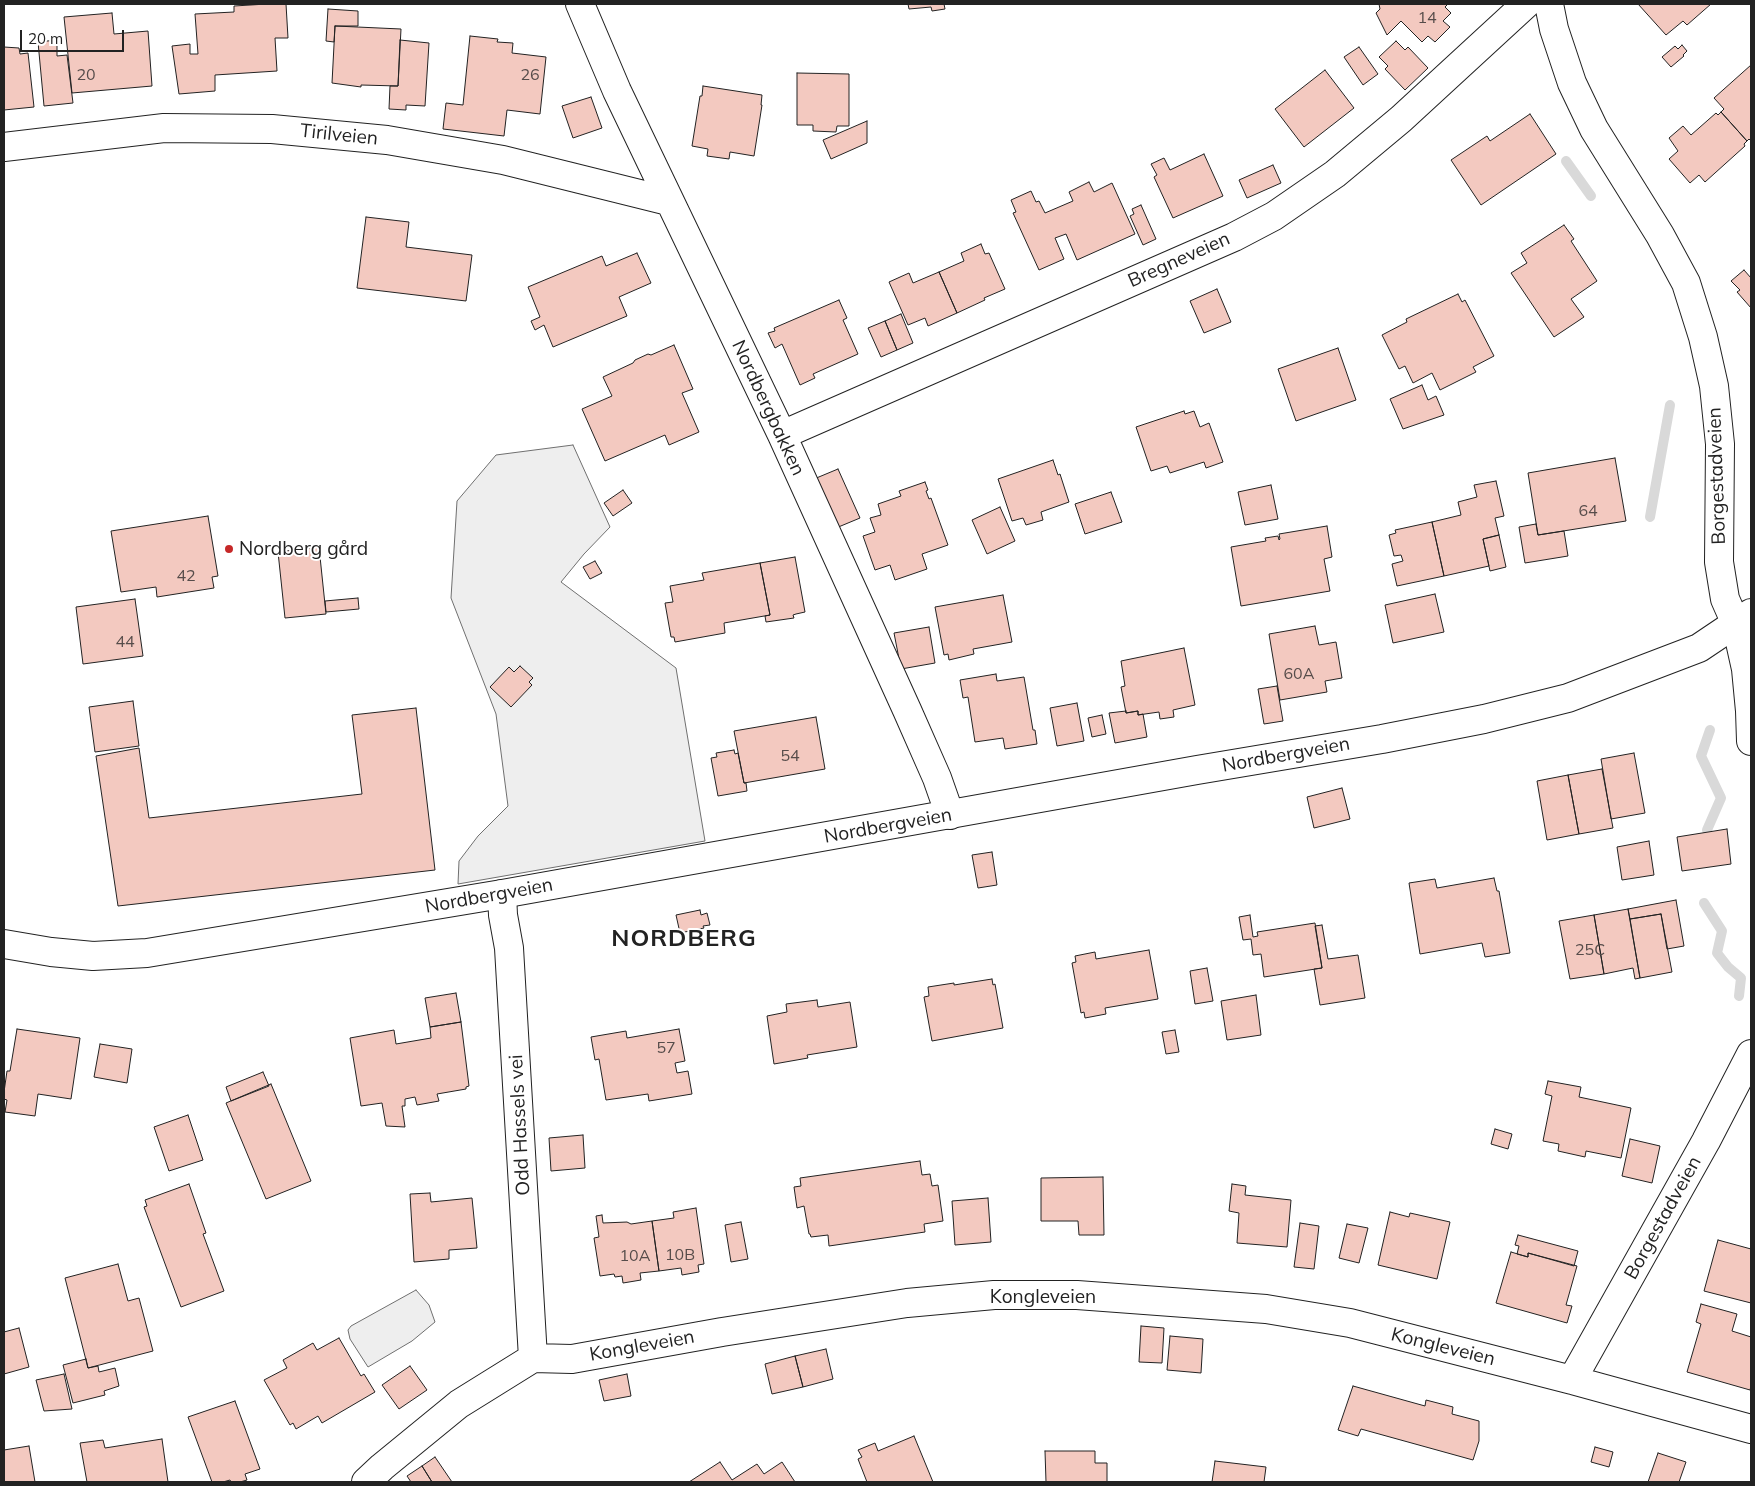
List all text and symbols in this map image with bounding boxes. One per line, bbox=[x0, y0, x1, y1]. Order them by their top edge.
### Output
house number: 14 bbox=[1417, 8, 1437, 28]
scale bar bbox=[22, 20, 126, 52]
text: 20 m bbox=[28, 29, 63, 48]
house number: 20 bbox=[76, 65, 96, 85]
house number: 26 bbox=[520, 65, 540, 85]
street label: Tirilveien bbox=[299, 120, 379, 150]
street label: Bregneveien bbox=[1125, 227, 1233, 293]
street label: Nordbergbakken bbox=[727, 337, 809, 479]
street label: Borgestadveien bbox=[1703, 407, 1731, 545]
house number: 64 bbox=[1578, 501, 1598, 521]
place label: Nordberg gård bbox=[239, 538, 368, 560]
marker: Nordberg gård bbox=[223, 543, 235, 555]
house number: 42 bbox=[176, 566, 196, 586]
house number: 44 bbox=[115, 632, 135, 652]
house number: 60A bbox=[1284, 664, 1314, 684]
street label: Nordbergveien bbox=[1220, 733, 1352, 777]
house number: 54 bbox=[780, 746, 800, 766]
street label: Nordbergveien bbox=[822, 804, 954, 848]
street label: Nordbergveien bbox=[423, 874, 555, 918]
district label: NORDBERG bbox=[610, 925, 758, 953]
house number: 25C bbox=[1575, 940, 1605, 960]
house number: 57 bbox=[656, 1038, 676, 1058]
street label: Odd Hassels vei bbox=[505, 1054, 535, 1196]
street label: Borgestadveien bbox=[1620, 1152, 1706, 1284]
house number: 10B bbox=[665, 1245, 695, 1265]
house number: 10A bbox=[620, 1246, 650, 1266]
street label: Kongleveien bbox=[990, 1286, 1096, 1308]
street label: Kongleveien bbox=[1389, 1323, 1497, 1371]
street label: Kongleveien bbox=[588, 1326, 696, 1366]

